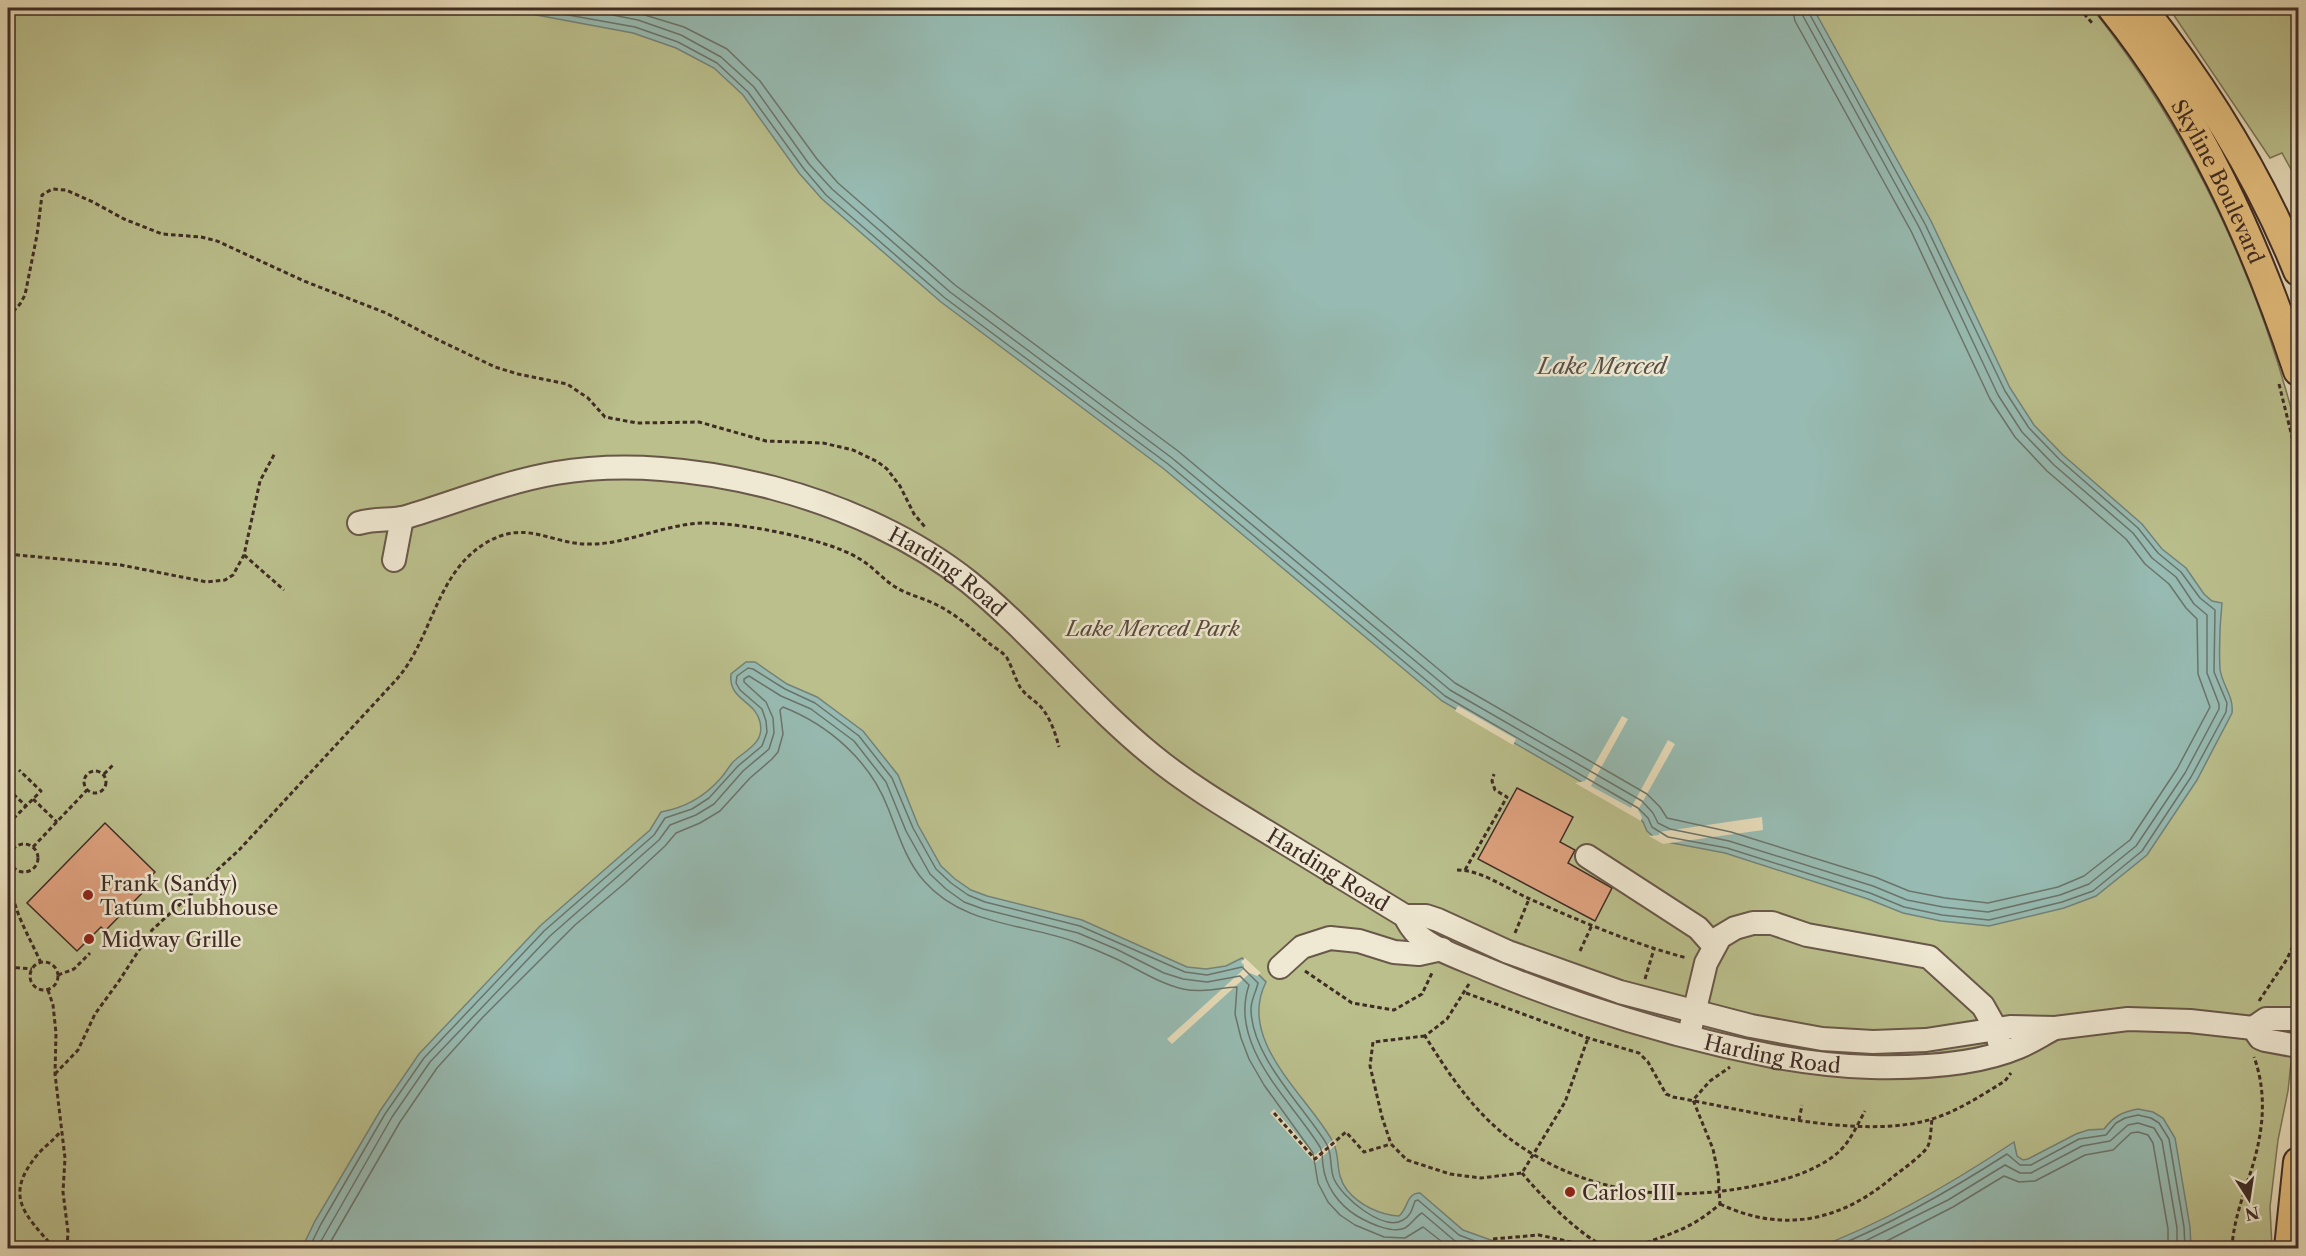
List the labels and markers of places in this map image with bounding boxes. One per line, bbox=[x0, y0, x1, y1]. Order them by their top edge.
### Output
place label: Frank (Sandy) Tatum Clubhouse bbox=[100, 871, 278, 920]
marker: Frank (Sandy) Tatum Clubhouse bbox=[81, 888, 95, 902]
place label: Midway Grille bbox=[101, 927, 242, 952]
marker: Midway Grille bbox=[82, 932, 96, 946]
place label: Carlos III bbox=[1582, 1180, 1676, 1205]
marker: Carlos III bbox=[1563, 1185, 1577, 1199]

